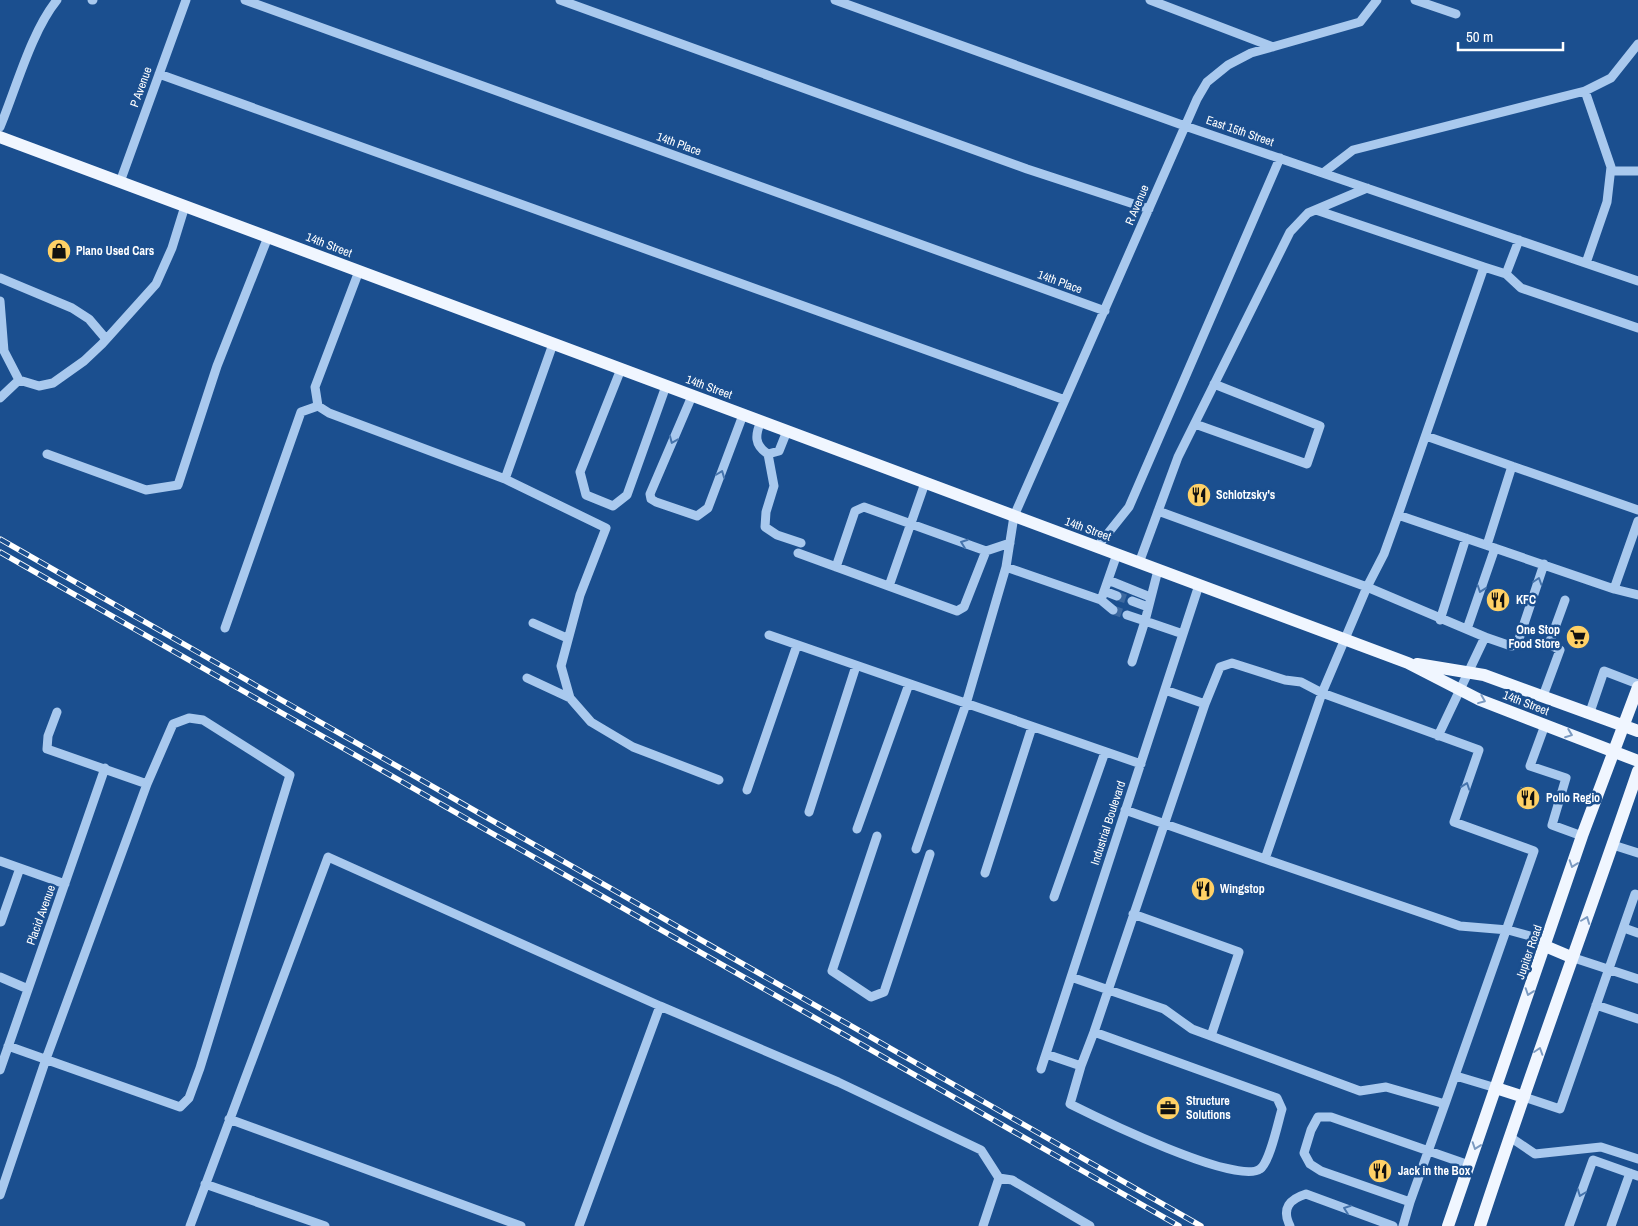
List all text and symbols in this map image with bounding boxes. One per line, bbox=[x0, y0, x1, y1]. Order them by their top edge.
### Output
scale bar bbox=[1458, 20, 1563, 52]
text: 50 m bbox=[1466, 26, 1493, 47]
street label: P Avenue bbox=[126, 65, 156, 109]
street label: East 15th Street bbox=[1204, 112, 1276, 150]
street label: 14th Place bbox=[654, 129, 704, 159]
street label: R Avenue bbox=[1121, 182, 1153, 228]
street label: 14th Street bbox=[304, 229, 355, 261]
shop icon: Plano Used Cars bbox=[46, 238, 72, 264]
place label: Plano Used Cars bbox=[76, 243, 155, 259]
street label: 14th Place bbox=[1035, 267, 1085, 297]
street label: 14th Street bbox=[684, 371, 735, 403]
one-way arrow bbox=[668, 435, 679, 444]
one-way arrow bbox=[715, 470, 725, 479]
restaurant icon: Schlotzsky's bbox=[1186, 482, 1212, 508]
place label: Schlotzsky's bbox=[1216, 487, 1276, 503]
street label: 14th Street bbox=[1063, 513, 1114, 545]
one-way arrow bbox=[961, 539, 969, 549]
one-way arrow bbox=[1533, 577, 1543, 586]
one-way arrow bbox=[1477, 584, 1487, 592]
restaurant icon: KFC bbox=[1485, 587, 1511, 613]
place label: KFC bbox=[1516, 592, 1536, 608]
place label: One Stop Food Store bbox=[1509, 622, 1561, 652]
supermarket icon: One Stop Food Store bbox=[1565, 624, 1591, 650]
street label: 14th Street bbox=[1501, 687, 1552, 719]
one-way arrow bbox=[1477, 694, 1486, 705]
one-way arrow bbox=[1564, 728, 1573, 739]
street label: Industrial Boulevard bbox=[1087, 779, 1129, 867]
one-way arrow bbox=[1460, 782, 1470, 791]
restaurant icon: Pollo Regio bbox=[1515, 785, 1541, 811]
place label: Pollo Regio bbox=[1546, 790, 1600, 806]
one-way arrow bbox=[1569, 859, 1579, 867]
restaurant icon: Wingstop bbox=[1190, 876, 1216, 902]
place label: Wingstop bbox=[1220, 881, 1265, 897]
street label: Placid Avenue bbox=[23, 883, 59, 947]
one-way arrow bbox=[1579, 916, 1590, 925]
street label: Jupiter Road bbox=[1512, 923, 1546, 981]
one-way arrow bbox=[1525, 988, 1535, 996]
one-way arrow bbox=[1534, 1047, 1544, 1056]
place label: Structure Solutions bbox=[1186, 1093, 1231, 1123]
office icon: Structure Solutions bbox=[1155, 1095, 1181, 1121]
one-way arrow bbox=[1471, 1141, 1481, 1150]
restaurant icon: Jack in the Box bbox=[1367, 1158, 1393, 1184]
place label: Jack in the Box bbox=[1398, 1163, 1471, 1179]
one-way arrow bbox=[1577, 1188, 1587, 1197]
one-way arrow bbox=[1343, 1205, 1352, 1215]

